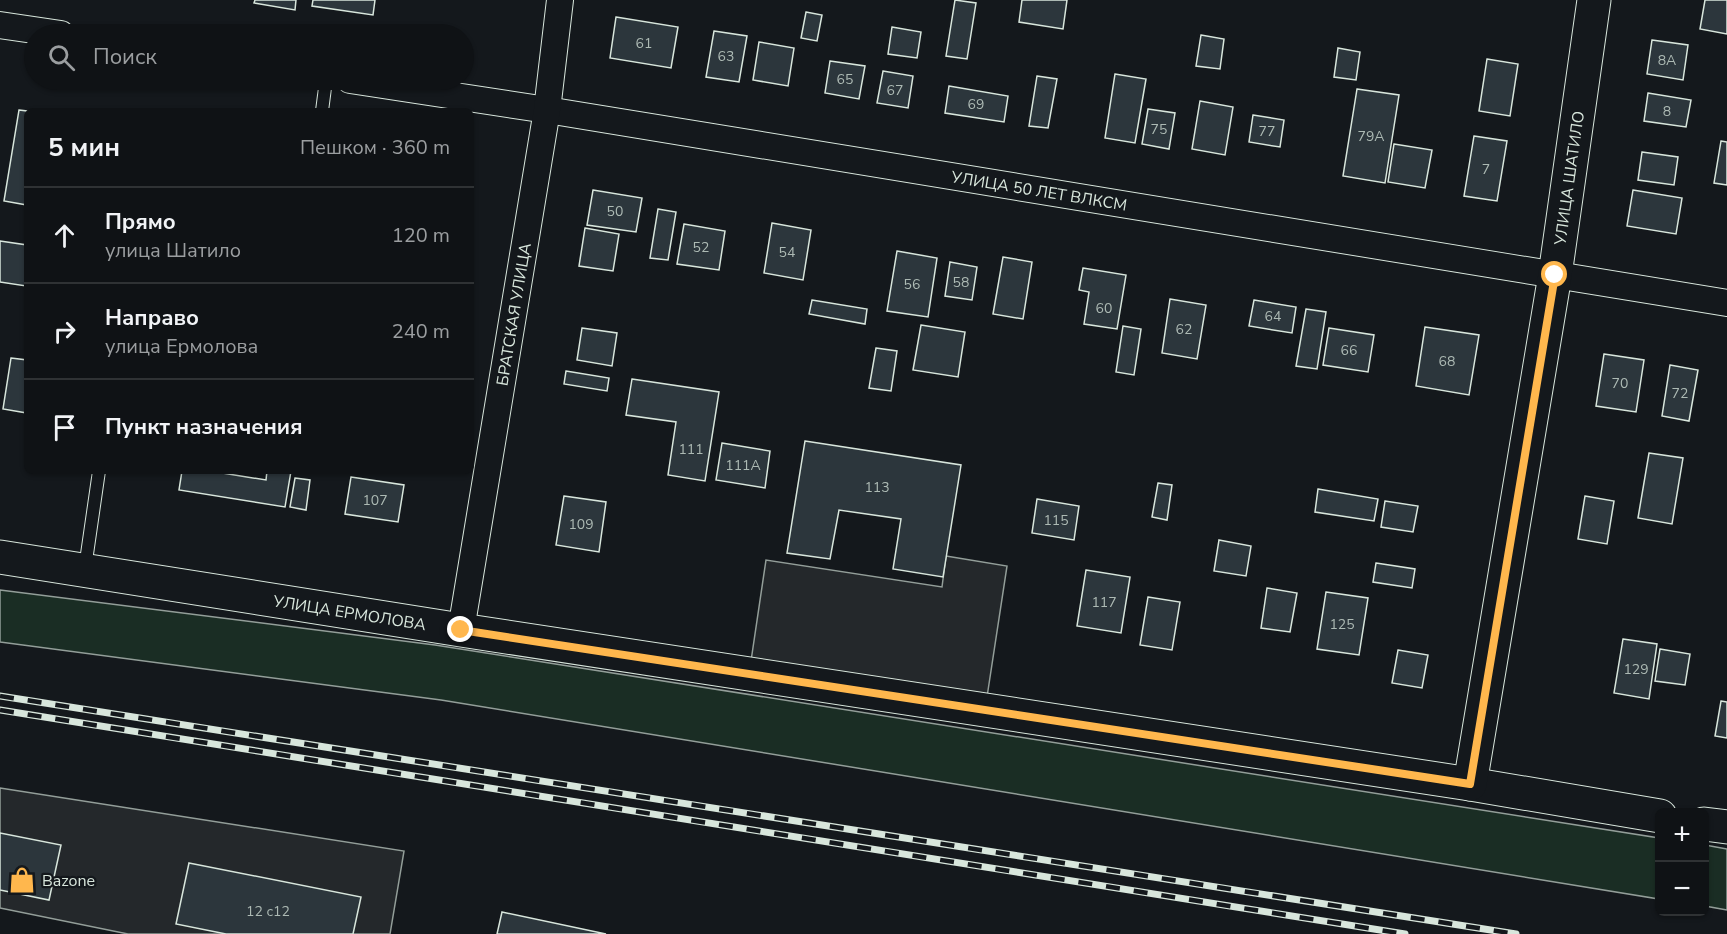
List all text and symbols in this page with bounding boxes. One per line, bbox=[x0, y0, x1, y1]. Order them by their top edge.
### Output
search box bbox=[24, 24, 474, 90]
house number: 61 bbox=[636, 34, 652, 53]
icon: search bbox=[45, 41, 78, 74]
text: Поиск bbox=[93, 42, 157, 72]
house number: 63 bbox=[718, 47, 734, 66]
house number: 8А bbox=[1658, 51, 1676, 70]
house number: 65 bbox=[837, 70, 853, 89]
house number: 67 bbox=[887, 81, 903, 100]
house number: 69 bbox=[968, 95, 984, 114]
house number: 8 bbox=[1663, 102, 1671, 121]
street label: УЛИЦА ШАТИЛО bbox=[1549, 110, 1590, 248]
house number: 75 bbox=[1151, 120, 1167, 139]
house number: 77 bbox=[1259, 122, 1275, 141]
house number: 79А bbox=[1357, 127, 1385, 146]
text: 5 мин bbox=[48, 130, 120, 165]
text: Пешком · 360 m bbox=[300, 134, 450, 161]
house number: 7 bbox=[1482, 160, 1490, 179]
street label: УЛИЦА 50 ЛЕТ ВЛКСМ bbox=[949, 166, 1128, 217]
house number: 50 bbox=[607, 202, 623, 221]
text: Прямо bbox=[105, 207, 176, 237]
icon: ahead bbox=[48, 219, 81, 252]
text: 120 m bbox=[392, 222, 450, 249]
text: улица Шатило bbox=[105, 237, 241, 264]
house number: 52 bbox=[693, 238, 709, 257]
street label: БРАТСКАЯ УЛИЦА bbox=[492, 241, 537, 388]
house number: 54 bbox=[779, 243, 795, 262]
route start bbox=[1541, 261, 1567, 287]
house number: 58 bbox=[953, 273, 969, 292]
house number: 56 bbox=[904, 275, 920, 294]
house number: 60 bbox=[1096, 299, 1112, 318]
text: Направо bbox=[105, 303, 199, 333]
house number: 64 bbox=[1265, 307, 1281, 326]
icon: right bbox=[48, 315, 81, 348]
text: 240 m bbox=[392, 318, 450, 345]
house number: 62 bbox=[1176, 320, 1192, 339]
text: улица Ермолова bbox=[105, 333, 258, 360]
house number: 66 bbox=[1341, 341, 1357, 360]
house number: 68 bbox=[1439, 352, 1455, 371]
house number: 70 bbox=[1612, 374, 1628, 393]
house number: 72 bbox=[1672, 384, 1688, 403]
icon: arrive bbox=[48, 411, 81, 444]
text: Пункт назначения bbox=[105, 412, 303, 442]
house number: 111 bbox=[678, 440, 704, 459]
house number: 111А bbox=[725, 456, 761, 475]
house number: 113 bbox=[864, 478, 890, 497]
house number: 107 bbox=[362, 491, 388, 510]
house number: 115 bbox=[1043, 511, 1069, 530]
house number: 109 bbox=[568, 515, 594, 534]
street label: УЛИЦА ЕРМОЛОВА bbox=[271, 590, 428, 636]
house number: 117 bbox=[1091, 593, 1117, 612]
house number: 125 bbox=[1329, 615, 1355, 634]
route end bbox=[447, 616, 473, 642]
house number: 129 bbox=[1623, 660, 1649, 679]
map controls bbox=[1655, 808, 1709, 916]
button: + bbox=[1655, 808, 1709, 862]
button: − bbox=[1655, 862, 1709, 916]
shop icon: Bazone bbox=[7, 865, 37, 895]
place label: Bazone bbox=[42, 870, 95, 892]
house number: 12 с12 bbox=[246, 902, 290, 921]

